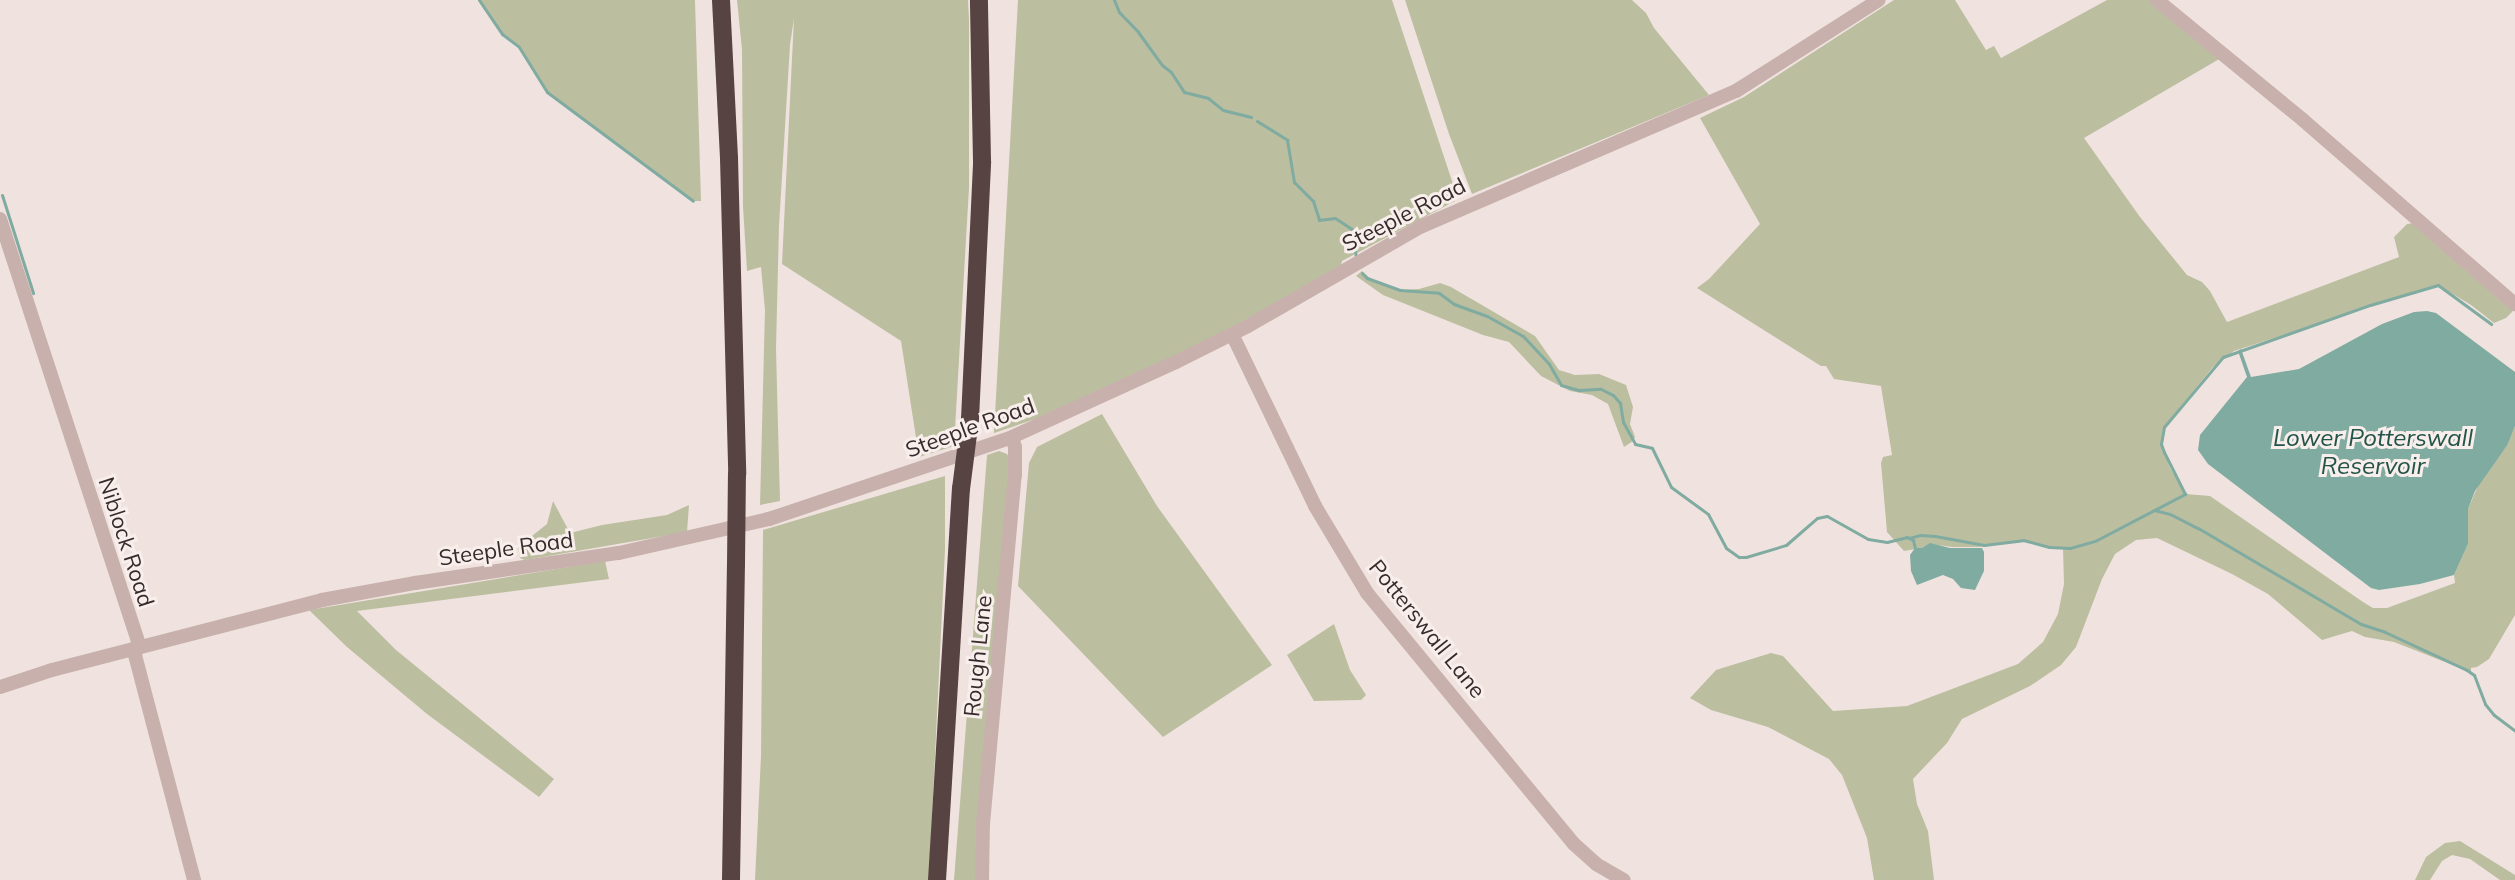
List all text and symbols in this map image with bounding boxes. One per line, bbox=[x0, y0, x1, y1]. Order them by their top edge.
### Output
street label: Steeple Road bbox=[1338, 173, 1470, 257]
street label: Steeple Road bbox=[902, 392, 1038, 464]
water label: Lower Potterswall Reservoir bbox=[2273, 424, 2473, 480]
street label: Niblock Road bbox=[93, 474, 159, 610]
street label: Steeple Road bbox=[437, 527, 575, 571]
street label: Potterswall Lane bbox=[1363, 555, 1491, 703]
street label: Rough Lane bbox=[958, 594, 998, 718]

